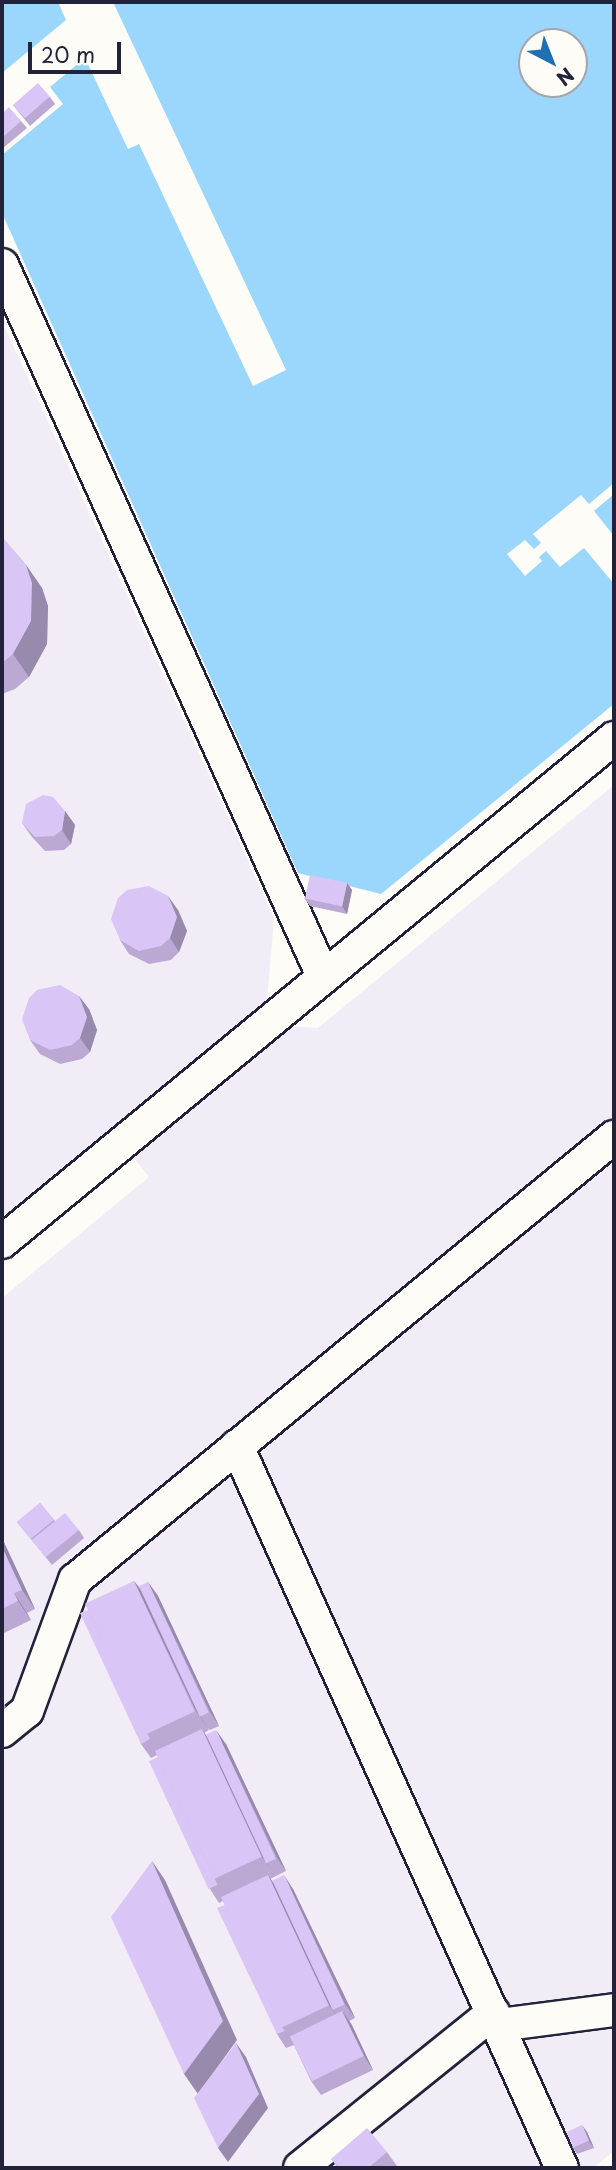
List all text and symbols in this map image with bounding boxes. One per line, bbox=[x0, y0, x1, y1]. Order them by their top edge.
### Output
scale bar bbox=[32, 28, 124, 72]
north arrow bbox=[518, 28, 588, 98]
text: 20 m bbox=[41, 38, 95, 70]
text: N bbox=[551, 62, 581, 93]

